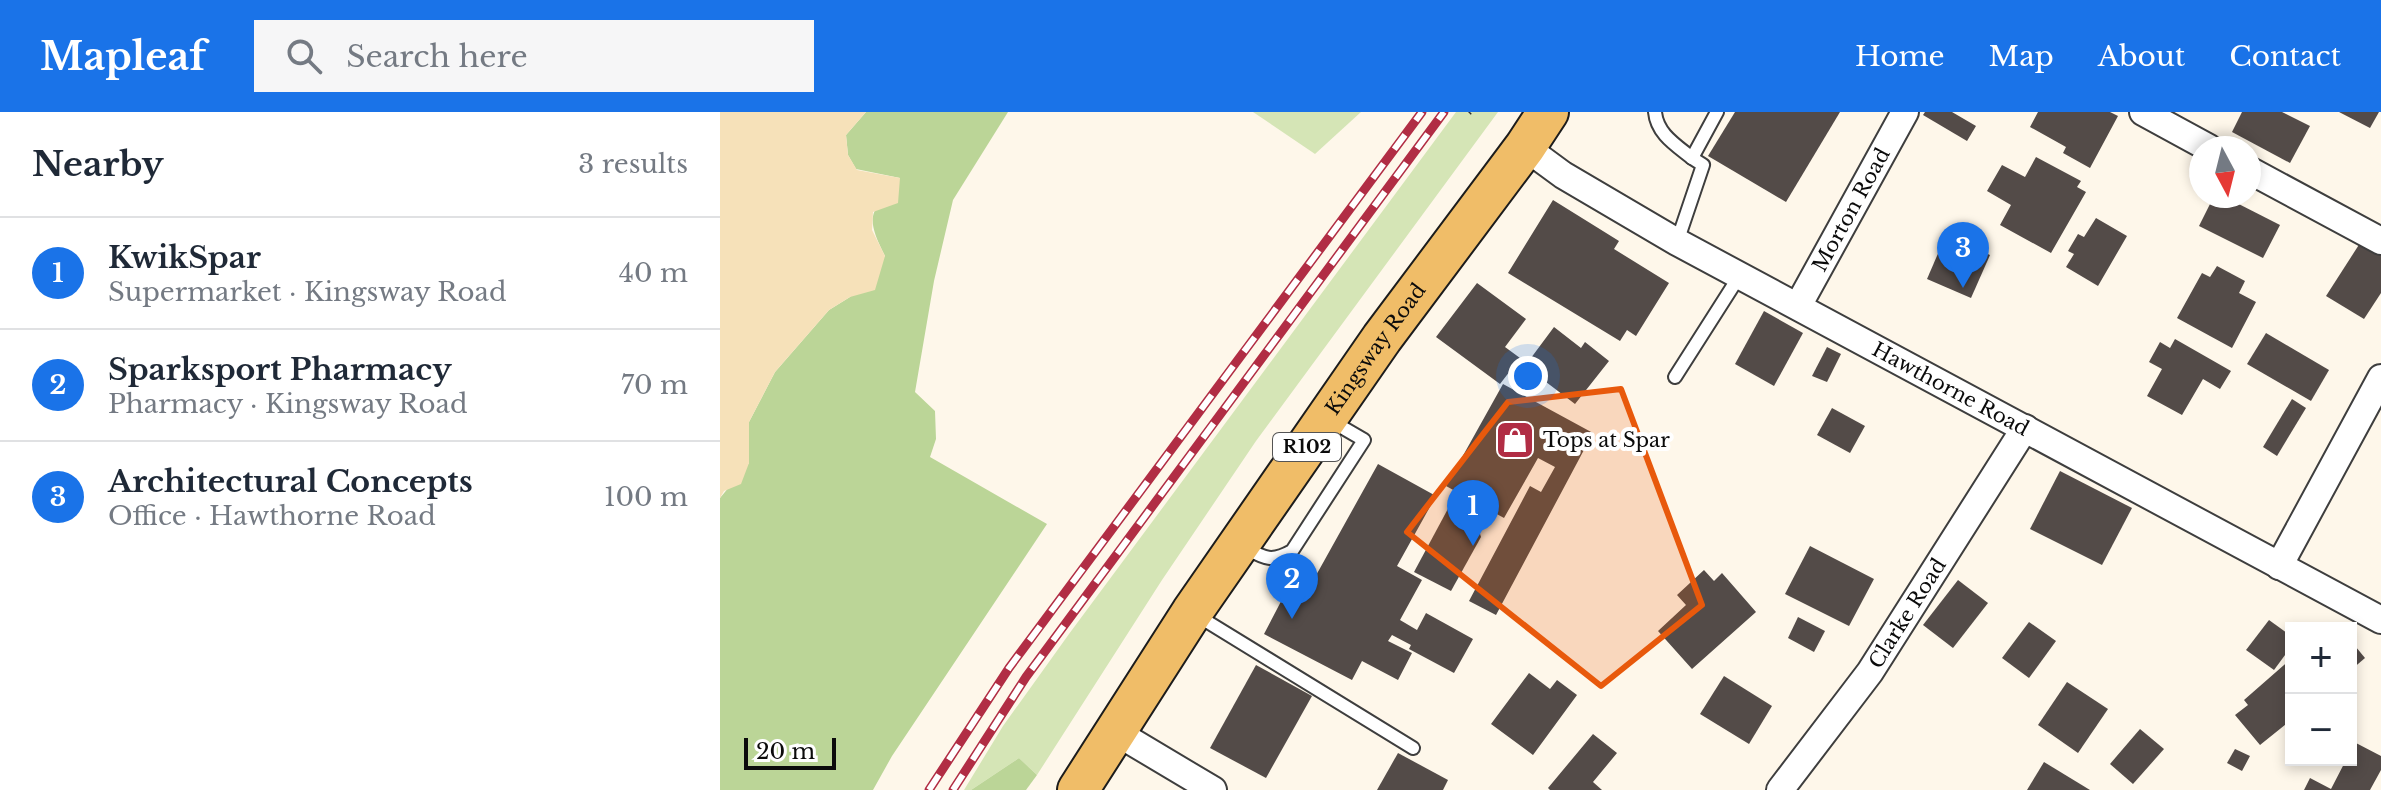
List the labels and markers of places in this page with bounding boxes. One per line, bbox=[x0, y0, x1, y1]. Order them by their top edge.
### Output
pin: 3 bbox=[1937, 222, 1989, 288]
shop icon: Tops at Spar bbox=[1494, 419, 1536, 461]
place label: Tops at Spar bbox=[1543, 428, 1670, 452]
pin: 1 bbox=[1447, 480, 1499, 546]
pin: 2 bbox=[1266, 553, 1318, 619]

